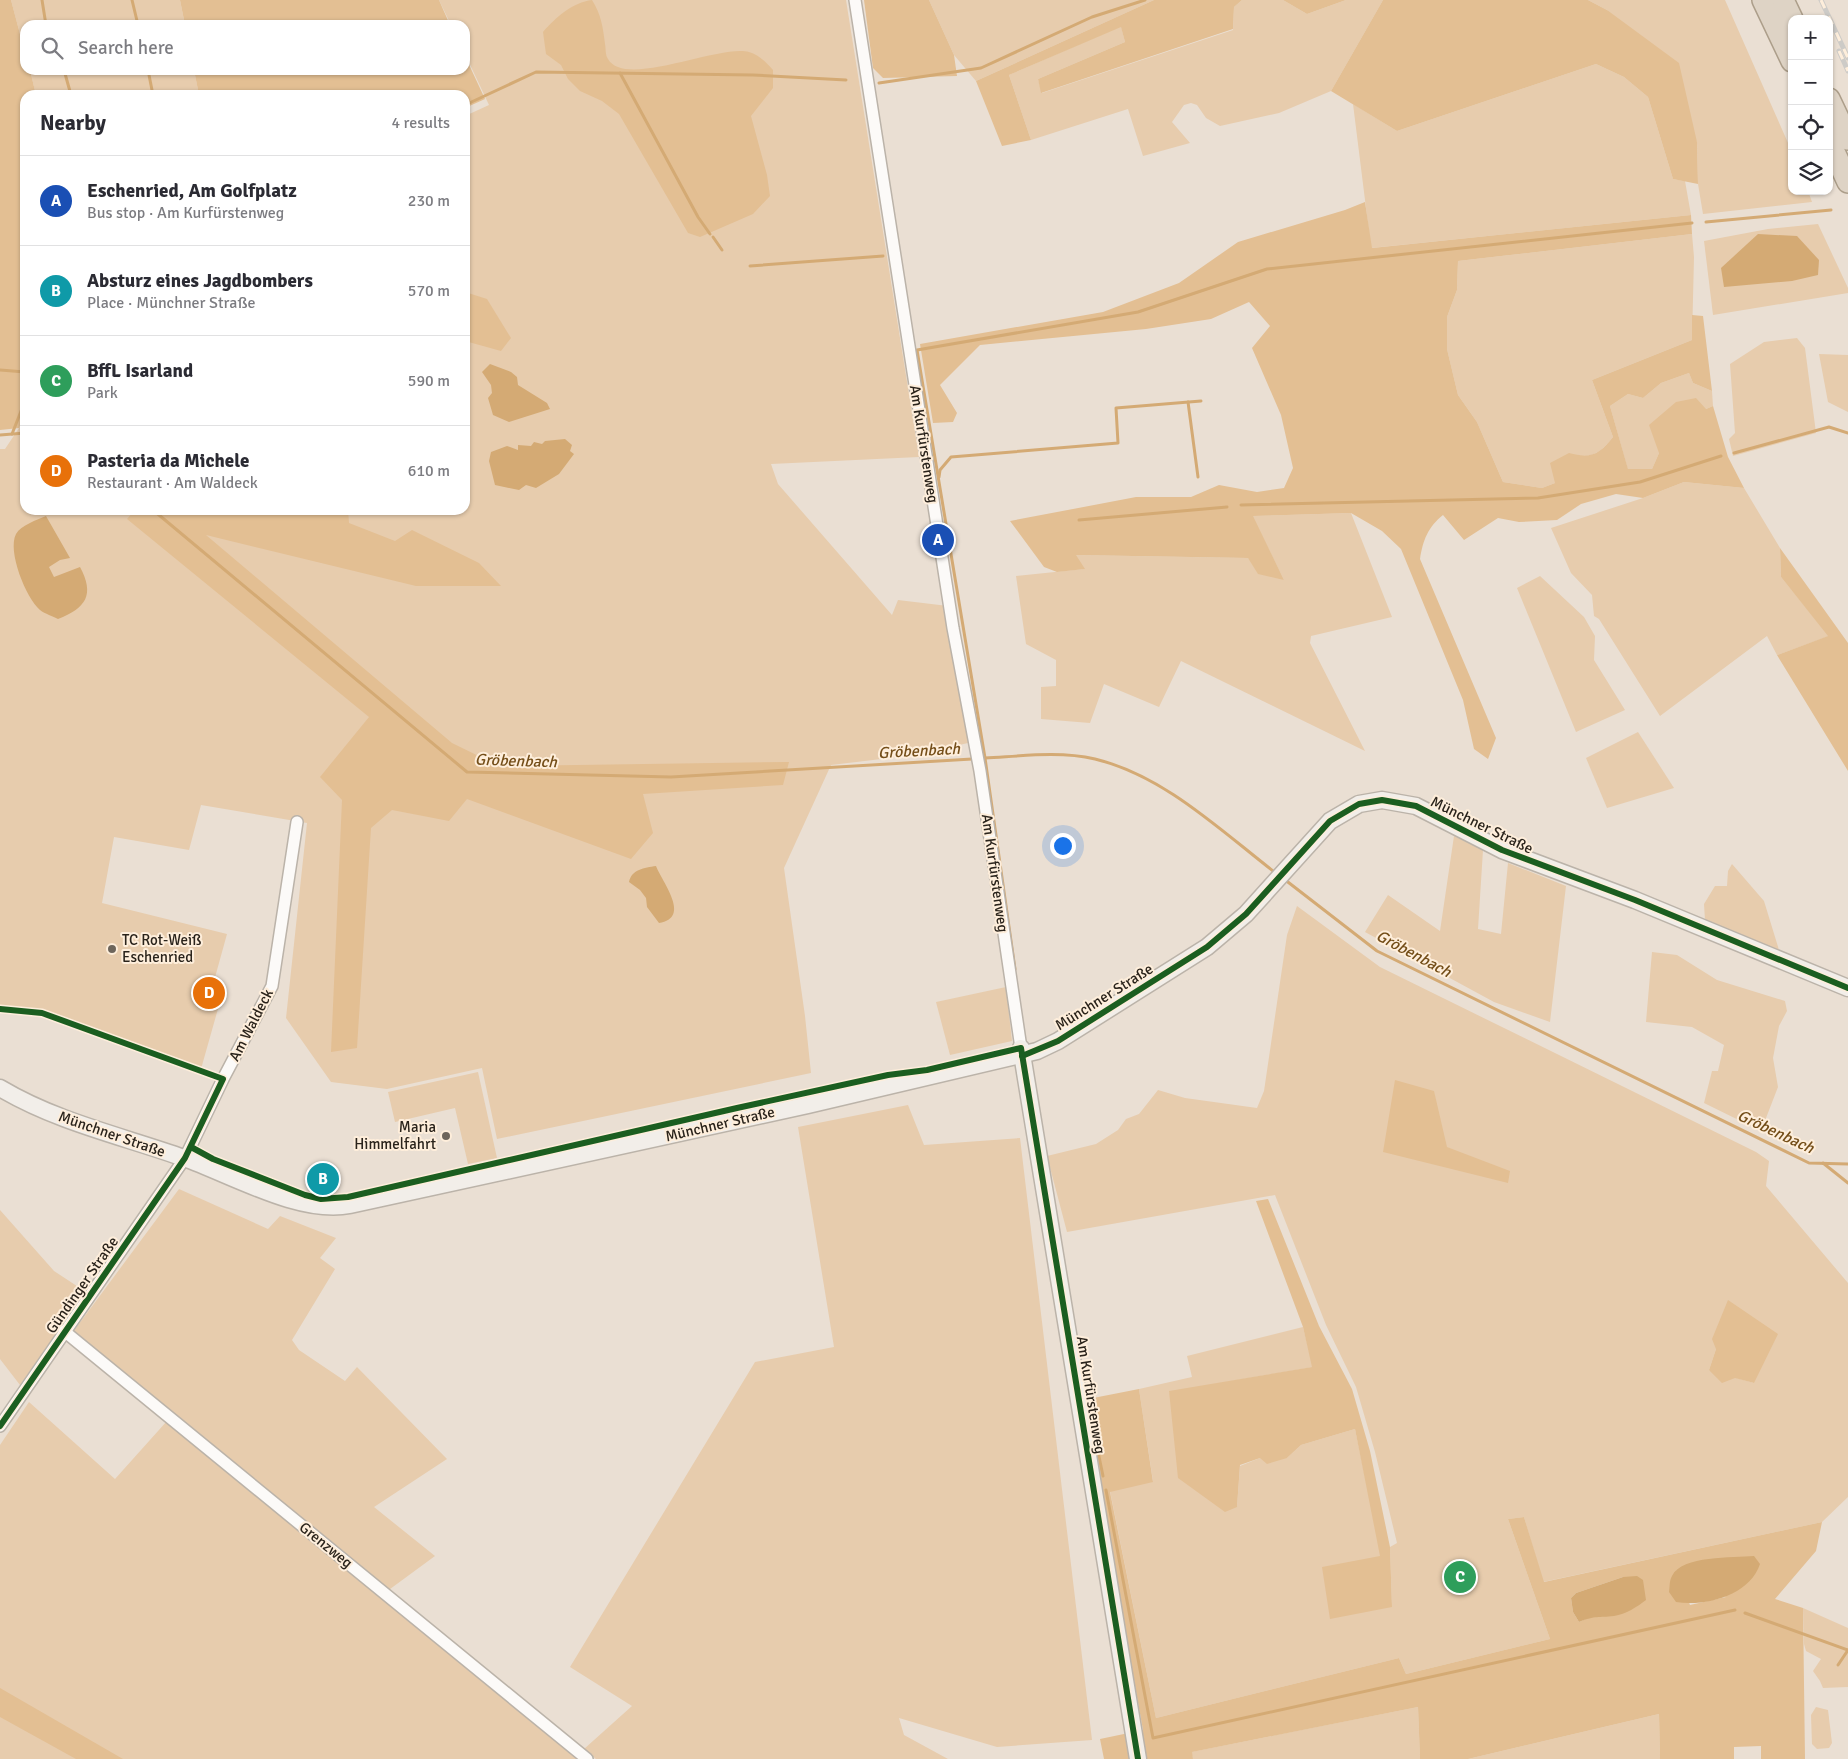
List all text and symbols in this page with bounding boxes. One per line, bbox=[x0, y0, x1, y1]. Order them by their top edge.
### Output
map controls bbox=[1788, 15, 1833, 195]
button: + bbox=[1788, 15, 1833, 60]
search box bbox=[20, 20, 470, 75]
icon: search bbox=[38, 34, 66, 62]
text: Search here bbox=[78, 36, 174, 60]
button: − bbox=[1788, 60, 1833, 105]
button: locate bbox=[1788, 105, 1833, 150]
text: Nearby bbox=[40, 110, 106, 136]
text: 4 results bbox=[391, 113, 450, 133]
button: layers bbox=[1788, 150, 1833, 195]
text: Eschenried, Am Golfplatz bbox=[87, 179, 297, 203]
text: A bbox=[51, 191, 61, 211]
text: 230 m bbox=[408, 191, 450, 211]
text: Bus stop · Am Kurfürstenweg bbox=[87, 203, 284, 223]
text: Absturz eines Jagdbombers bbox=[87, 269, 313, 293]
text: B bbox=[51, 281, 61, 301]
text: 570 m bbox=[408, 281, 450, 301]
text: Place · Münchner Straße bbox=[87, 293, 255, 313]
text: BffL Isarland bbox=[87, 359, 193, 383]
text: C bbox=[51, 371, 61, 391]
text: 590 m bbox=[408, 371, 450, 391]
text: Park bbox=[87, 383, 118, 403]
street label: Am Kurfürstenweg bbox=[906, 384, 942, 504]
text: Pasteria da Michele bbox=[87, 449, 250, 473]
text: D bbox=[51, 461, 61, 481]
text: 610 m bbox=[408, 461, 450, 481]
text: Restaurant · Am Waldeck bbox=[87, 473, 258, 493]
pin: A bbox=[922, 521, 954, 559]
water label: Gröbenbach bbox=[878, 739, 962, 763]
water label: Gröbenbach bbox=[475, 750, 559, 772]
street label: Münchner Straße bbox=[1428, 792, 1536, 858]
street label: Am Kurfürstenweg bbox=[978, 813, 1012, 933]
your location bbox=[1050, 833, 1076, 859]
water label: Gröbenbach bbox=[1373, 926, 1456, 983]
place label: TC Rot-Weiß Eschenried bbox=[122, 931, 201, 966]
marker: TC Rot-Weiß Eschenried bbox=[106, 943, 118, 955]
street label: Münchner Straße bbox=[1052, 960, 1156, 1034]
pin: D bbox=[193, 974, 225, 1012]
street label: Am Waldeck bbox=[225, 985, 277, 1064]
street label: Münchner Straße bbox=[664, 1103, 776, 1145]
water label: Gröbenbach bbox=[1734, 1105, 1818, 1159]
street label: Münchner Straße bbox=[56, 1107, 168, 1161]
place label: Maria Himmelfahrt bbox=[354, 1118, 436, 1153]
marker: Maria Himmelfahrt bbox=[440, 1130, 452, 1142]
pin: B bbox=[307, 1160, 339, 1198]
street label: Gündinger Straße bbox=[42, 1233, 122, 1337]
street label: Am Kurfürstenweg bbox=[1073, 1335, 1109, 1455]
street label: Grenzweg bbox=[296, 1518, 356, 1572]
pin: C bbox=[1444, 1558, 1476, 1596]

